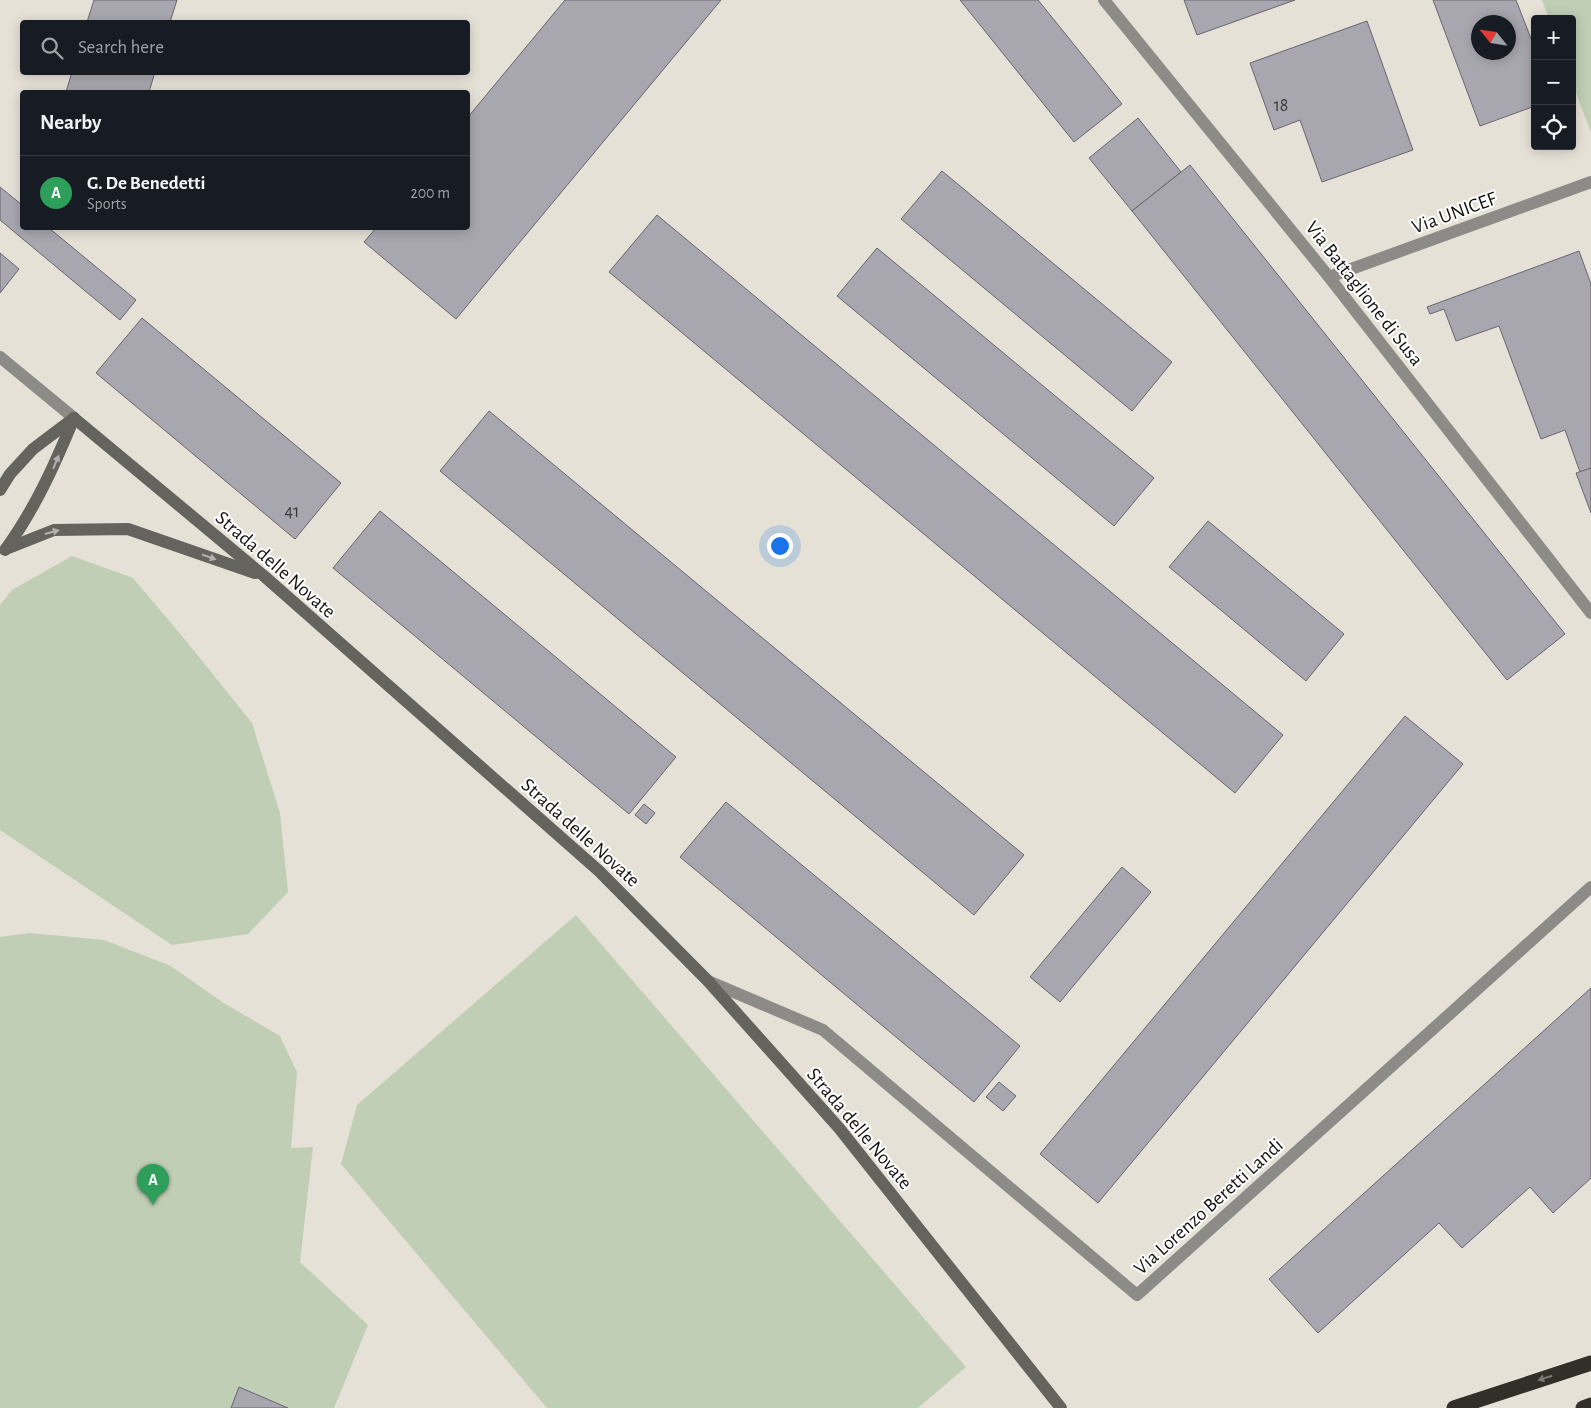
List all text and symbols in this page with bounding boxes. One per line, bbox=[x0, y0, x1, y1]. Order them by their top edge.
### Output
north arrow bbox=[1471, 15, 1516, 60]
map controls bbox=[1531, 15, 1576, 150]
button: + bbox=[1531, 15, 1576, 60]
search box bbox=[20, 20, 470, 75]
icon: search bbox=[38, 34, 66, 62]
text: Search here bbox=[78, 38, 164, 57]
button: − bbox=[1531, 60, 1576, 105]
house number: 18 bbox=[1274, 97, 1288, 115]
button: locate bbox=[1531, 105, 1576, 150]
text: Nearby bbox=[40, 112, 101, 133]
text: G. De Benedetti bbox=[87, 174, 205, 193]
text: A bbox=[51, 185, 61, 201]
text: 200 m bbox=[410, 185, 450, 201]
street label: Via UNICEF bbox=[1409, 188, 1500, 237]
text: Sports bbox=[87, 196, 127, 212]
street label: Via Battaglione di Susa bbox=[1302, 218, 1427, 370]
one-way arrow bbox=[53, 455, 61, 469]
house number: 41 bbox=[285, 503, 299, 521]
street label: Strada delle Novate bbox=[212, 507, 339, 622]
one-way arrow bbox=[44, 528, 59, 536]
your location bbox=[767, 533, 793, 559]
one-way arrow bbox=[202, 553, 217, 561]
street label: Strada delle Novate bbox=[517, 775, 643, 891]
street label: Strada delle Novate bbox=[803, 1064, 916, 1193]
street label: Via Lorenzo Beretti Landi bbox=[1130, 1135, 1287, 1279]
pin: A bbox=[137, 1164, 169, 1205]
one-way arrow bbox=[1537, 1375, 1552, 1383]

